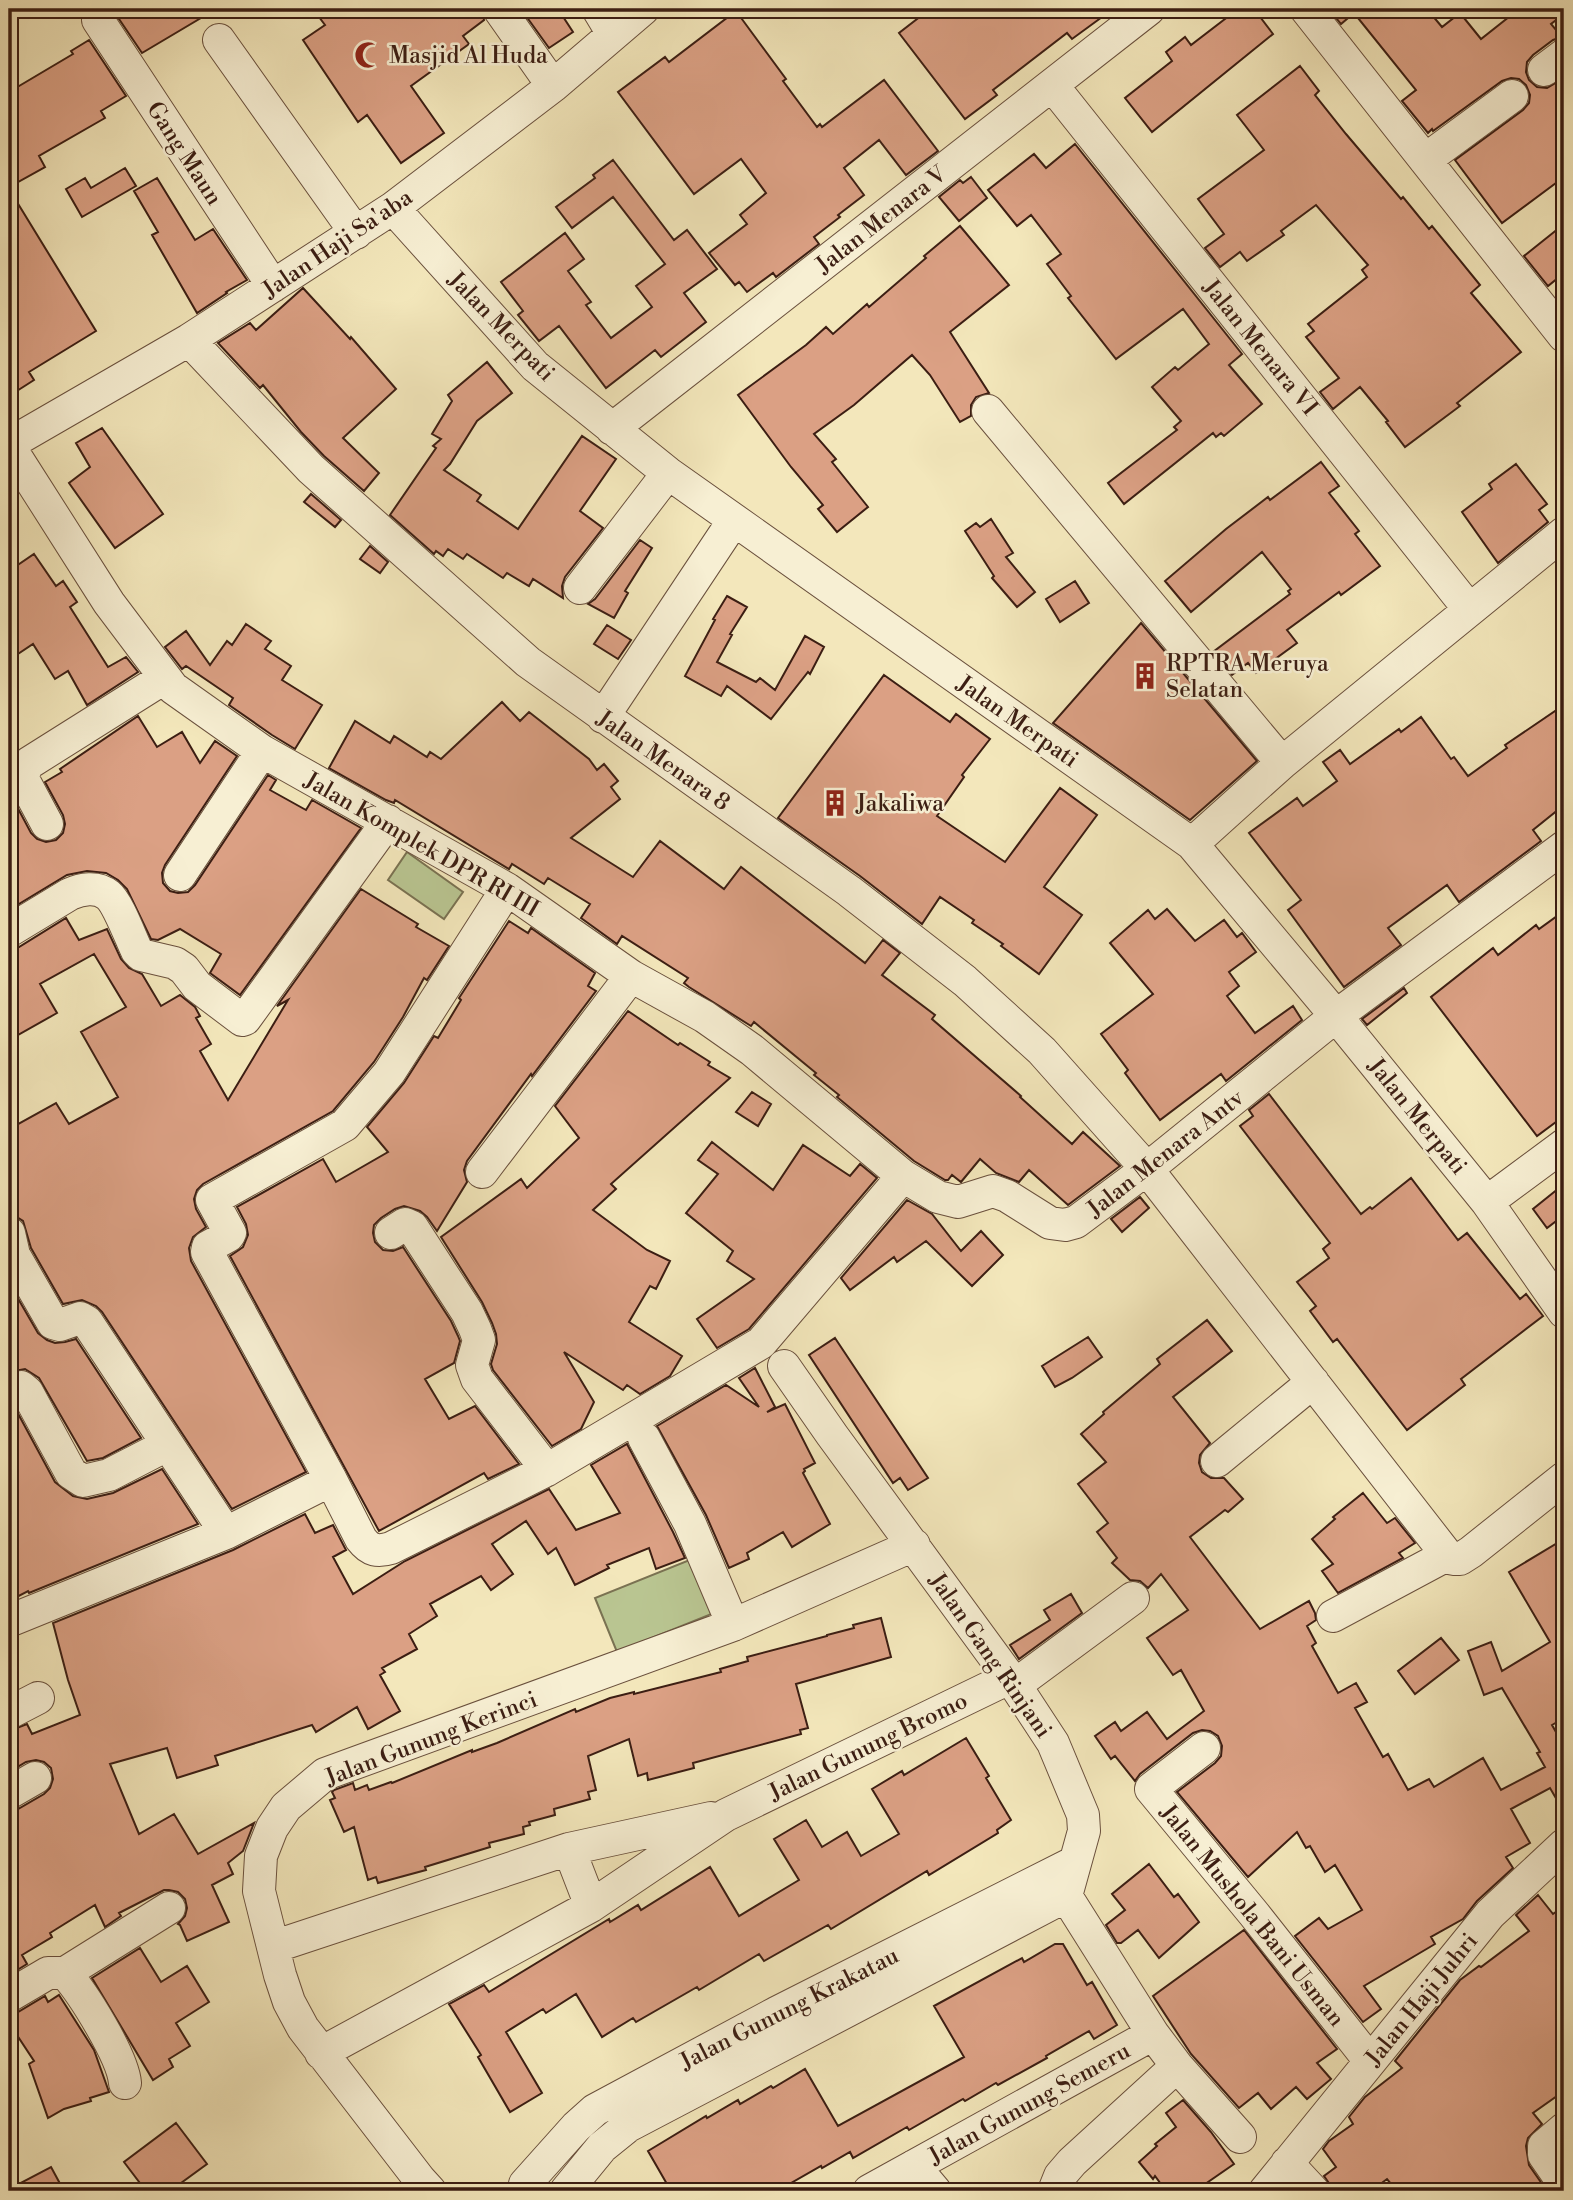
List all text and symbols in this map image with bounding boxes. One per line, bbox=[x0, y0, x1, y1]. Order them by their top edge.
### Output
mosque icon: Masjid Al Huda bbox=[353, 40, 383, 70]
place label: Masjid Al Huda bbox=[389, 42, 548, 70]
street label: Gang Maun bbox=[140, 97, 228, 211]
street label: Jalan Menara V bbox=[810, 160, 953, 280]
street label: Jalan Haji Sa'aba bbox=[257, 183, 418, 305]
street label: Jalan Merpati bbox=[441, 265, 560, 387]
street label: Jalan Menara VI bbox=[1196, 273, 1324, 422]
place label: RPTRA Meruya Selatan bbox=[1166, 650, 1329, 704]
building icon: RPTRA Meruya Selatan bbox=[1130, 661, 1160, 691]
street label: Jalan Merpati bbox=[951, 669, 1083, 774]
street label: Jalan Menara 8 bbox=[591, 704, 735, 817]
street label: Jalan Komplek DPR RI III bbox=[298, 766, 544, 924]
building icon: Jakaliwa bbox=[820, 788, 850, 818]
place label: Jakaliwa bbox=[855, 790, 944, 818]
street label: Jalan Merpati bbox=[1361, 1052, 1473, 1180]
street label: Jalan Menara Antv bbox=[1081, 1084, 1250, 1224]
street label: Jalan Gang Rinjani bbox=[922, 1567, 1058, 1743]
street label: Jalan Gunung Kerinci bbox=[321, 1686, 541, 1793]
street label: Jalan Gunung Bromo bbox=[764, 1687, 972, 1808]
street label: Jalan Mushola Bani Usman bbox=[1153, 1798, 1351, 2033]
street label: Jalan Haji Juhri bbox=[1359, 1928, 1484, 2072]
street label: Jalan Gunung Krakatau bbox=[675, 1942, 903, 2077]
street label: Jalan Gunung Semeru bbox=[923, 2037, 1135, 2171]

